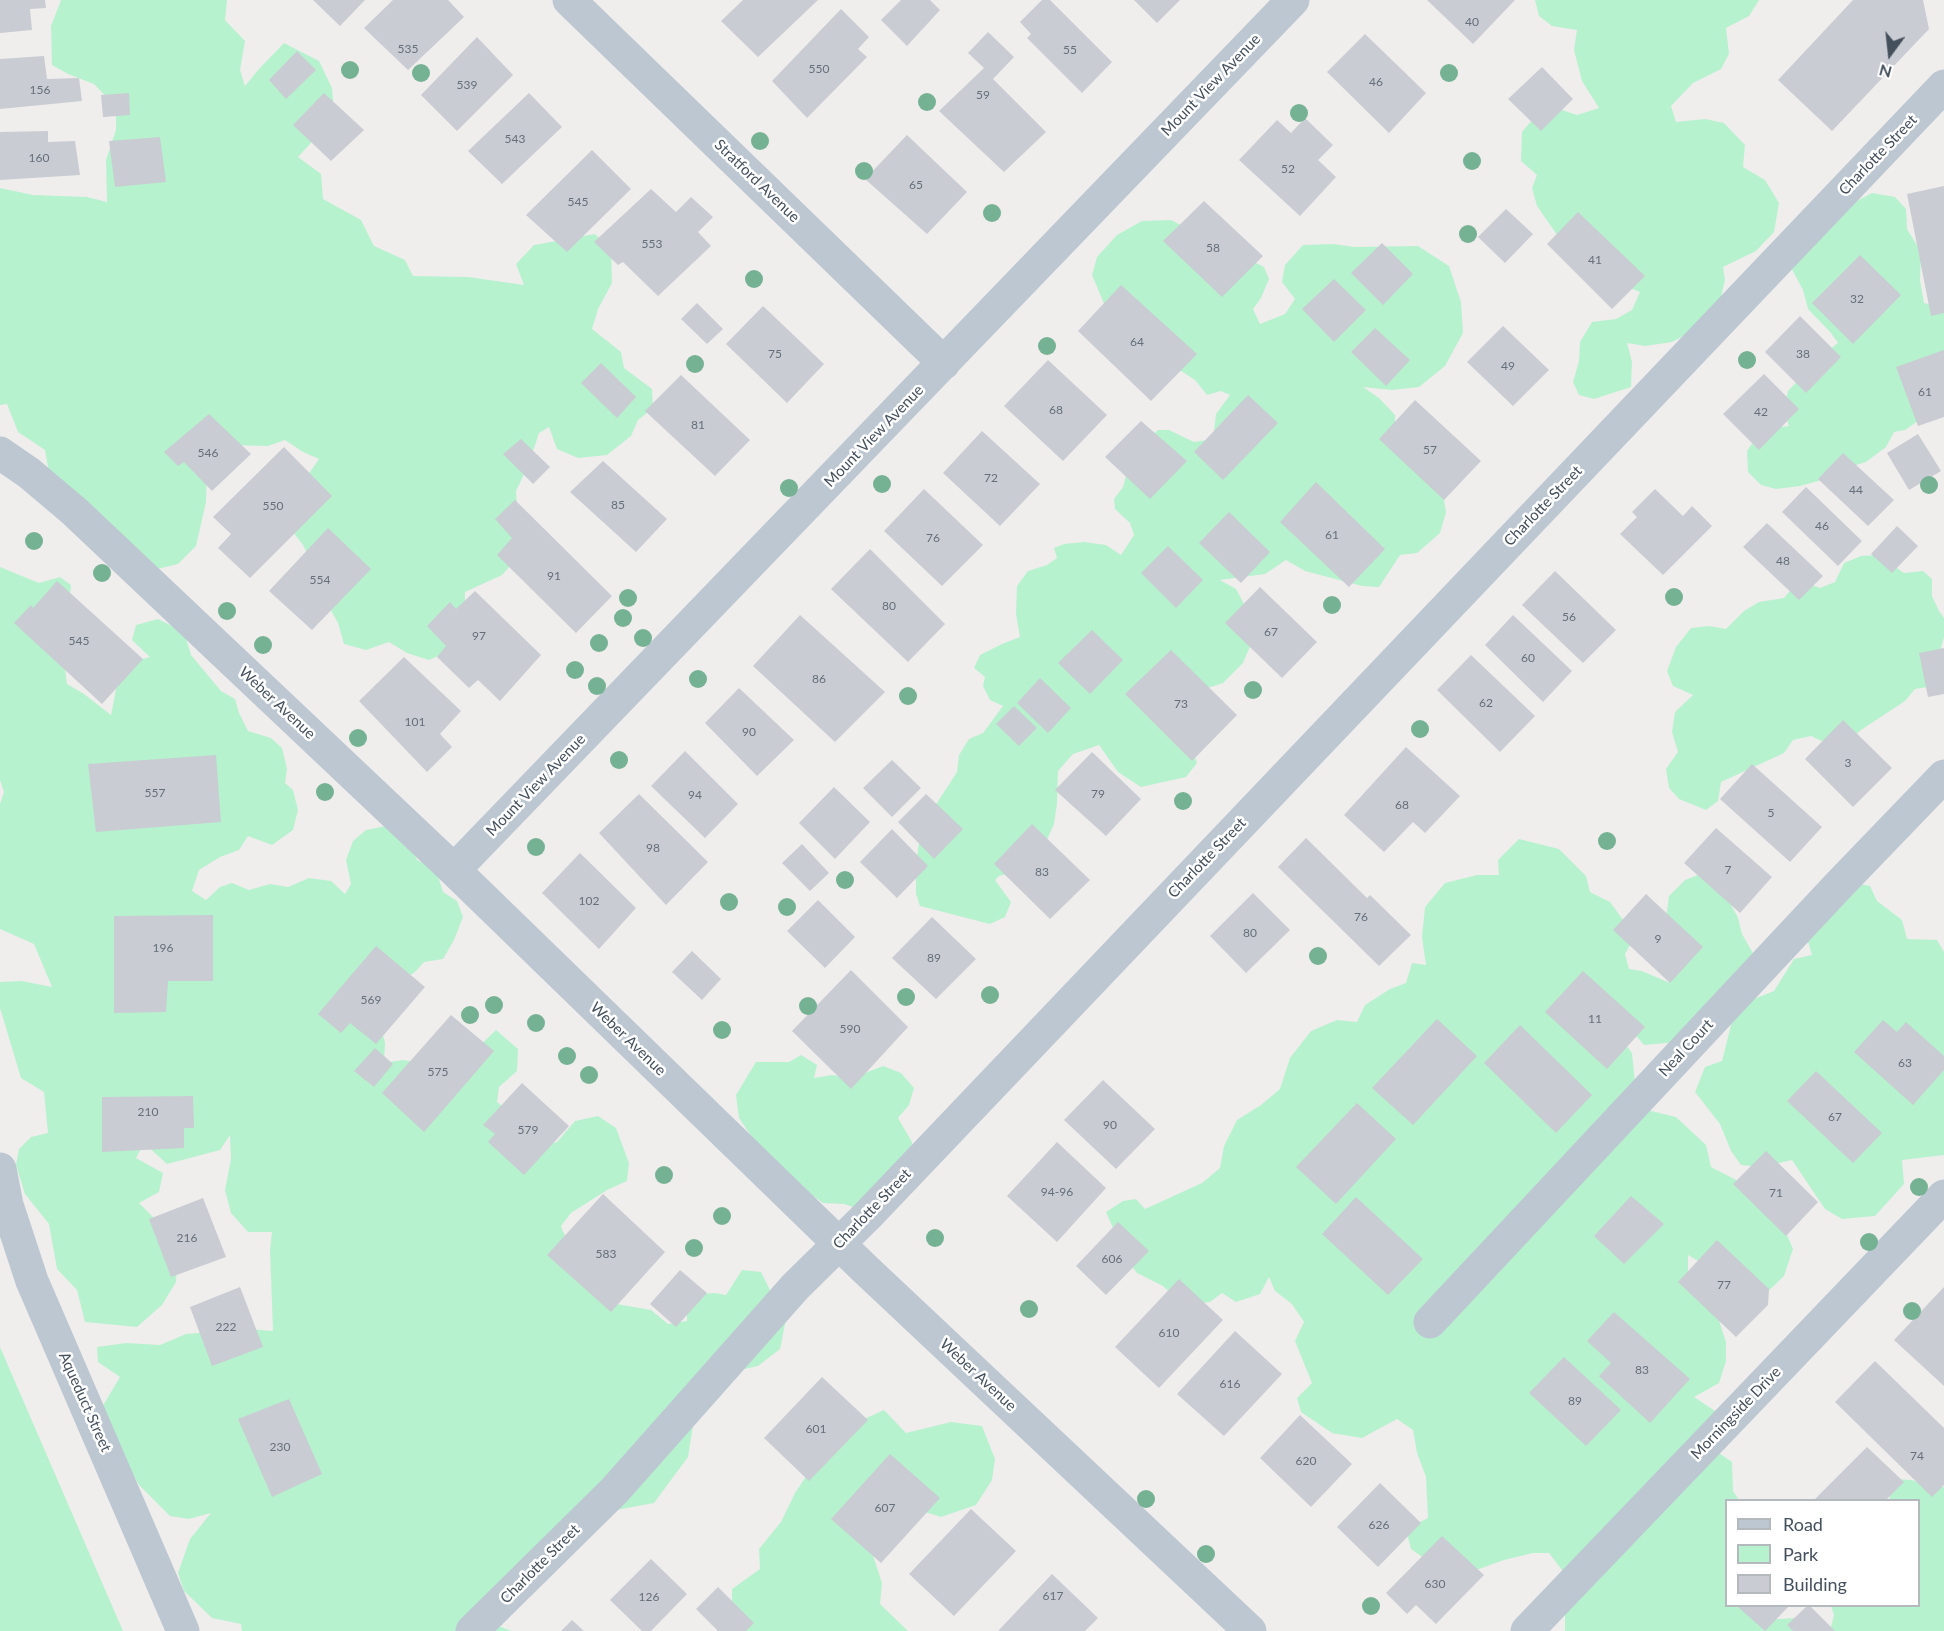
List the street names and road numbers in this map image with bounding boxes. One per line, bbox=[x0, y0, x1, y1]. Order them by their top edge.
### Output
street label: Mount View Avenue bbox=[1158, 30, 1264, 140]
street label: Charlotte Street bbox=[1835, 111, 1921, 199]
street label: Stratford Avenue bbox=[711, 136, 803, 226]
street label: Mount View Avenue bbox=[821, 381, 927, 491]
street label: Charlotte Street bbox=[1500, 462, 1586, 550]
street label: Weber Avenue bbox=[235, 663, 319, 743]
street label: Mount View Avenue bbox=[483, 730, 589, 840]
street label: Charlotte Street bbox=[1164, 814, 1250, 902]
street label: Weber Avenue bbox=[587, 999, 669, 1079]
street label: Neal Court bbox=[1655, 1016, 1717, 1080]
street label: Charlotte Street bbox=[829, 1165, 915, 1253]
street label: Weber Avenue bbox=[936, 1335, 1020, 1415]
street label: Aqueduct Street bbox=[55, 1349, 115, 1455]
street label: Morningside Drive bbox=[1687, 1363, 1785, 1463]
street label: Charlotte Street bbox=[497, 1521, 583, 1607]

